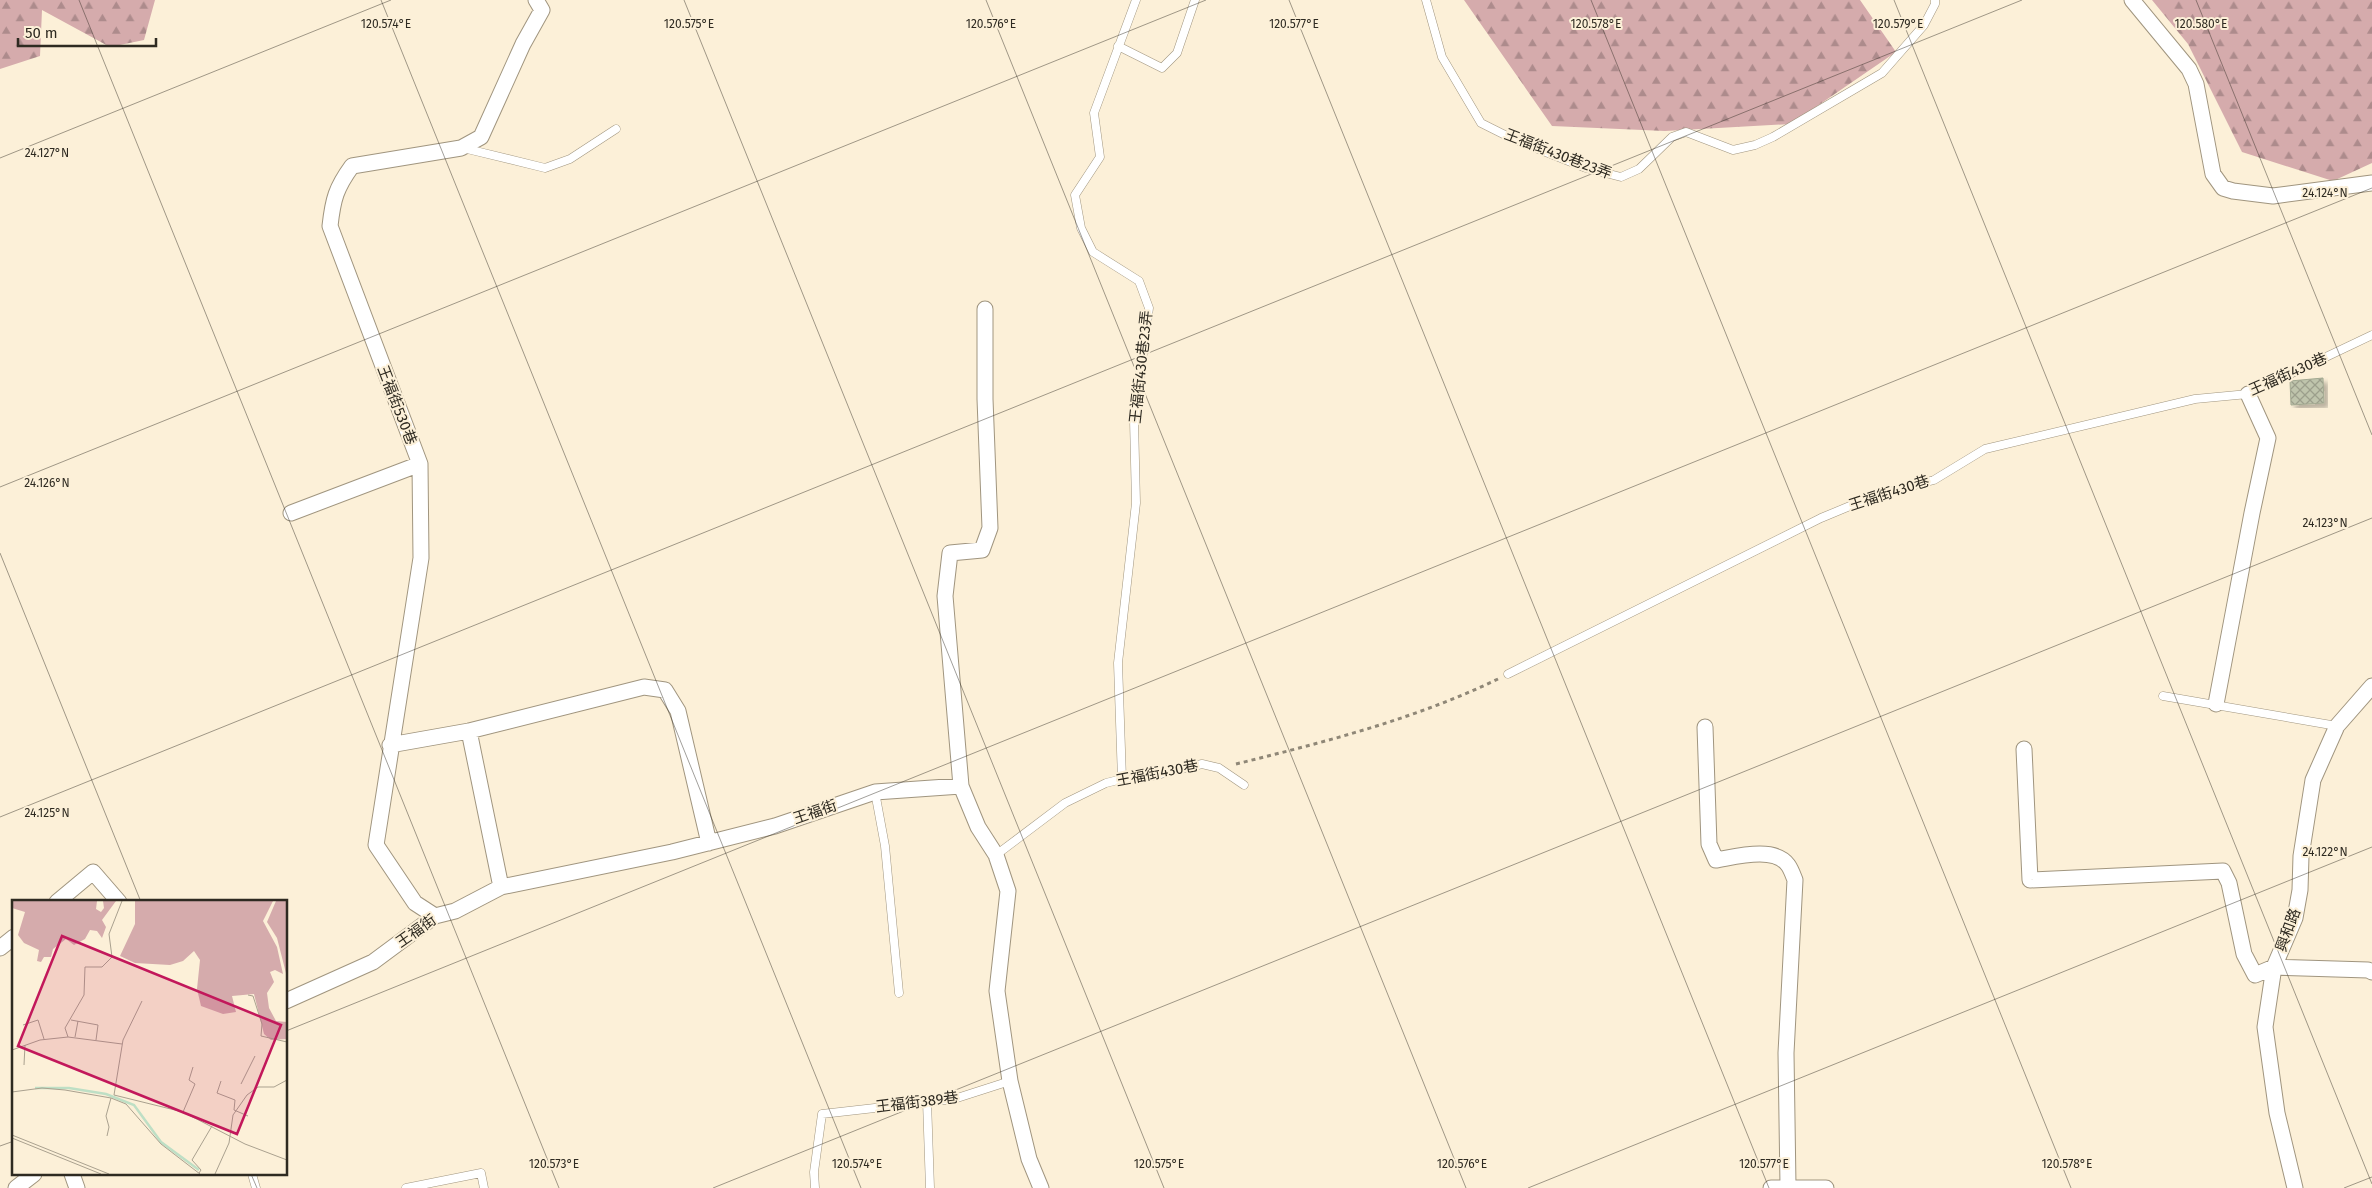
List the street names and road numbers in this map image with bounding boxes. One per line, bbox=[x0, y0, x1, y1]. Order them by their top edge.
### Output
street label: 王福街430巷23弄 bbox=[1502, 125, 1614, 183]
street label: 王福街430巷23弄 bbox=[1126, 310, 1156, 424]
street label: 王福街430巷 bbox=[2246, 349, 2330, 399]
street label: 王福街530巷 bbox=[374, 363, 420, 447]
street label: 王福街430巷 bbox=[1846, 472, 1932, 514]
street label: 王福街430巷 bbox=[1114, 756, 1200, 790]
street label: 王福街 bbox=[791, 796, 839, 828]
street label: 興和路 bbox=[2272, 906, 2304, 954]
street label: 王福街 bbox=[392, 911, 440, 951]
street label: 王福街389巷 bbox=[875, 1088, 959, 1116]

